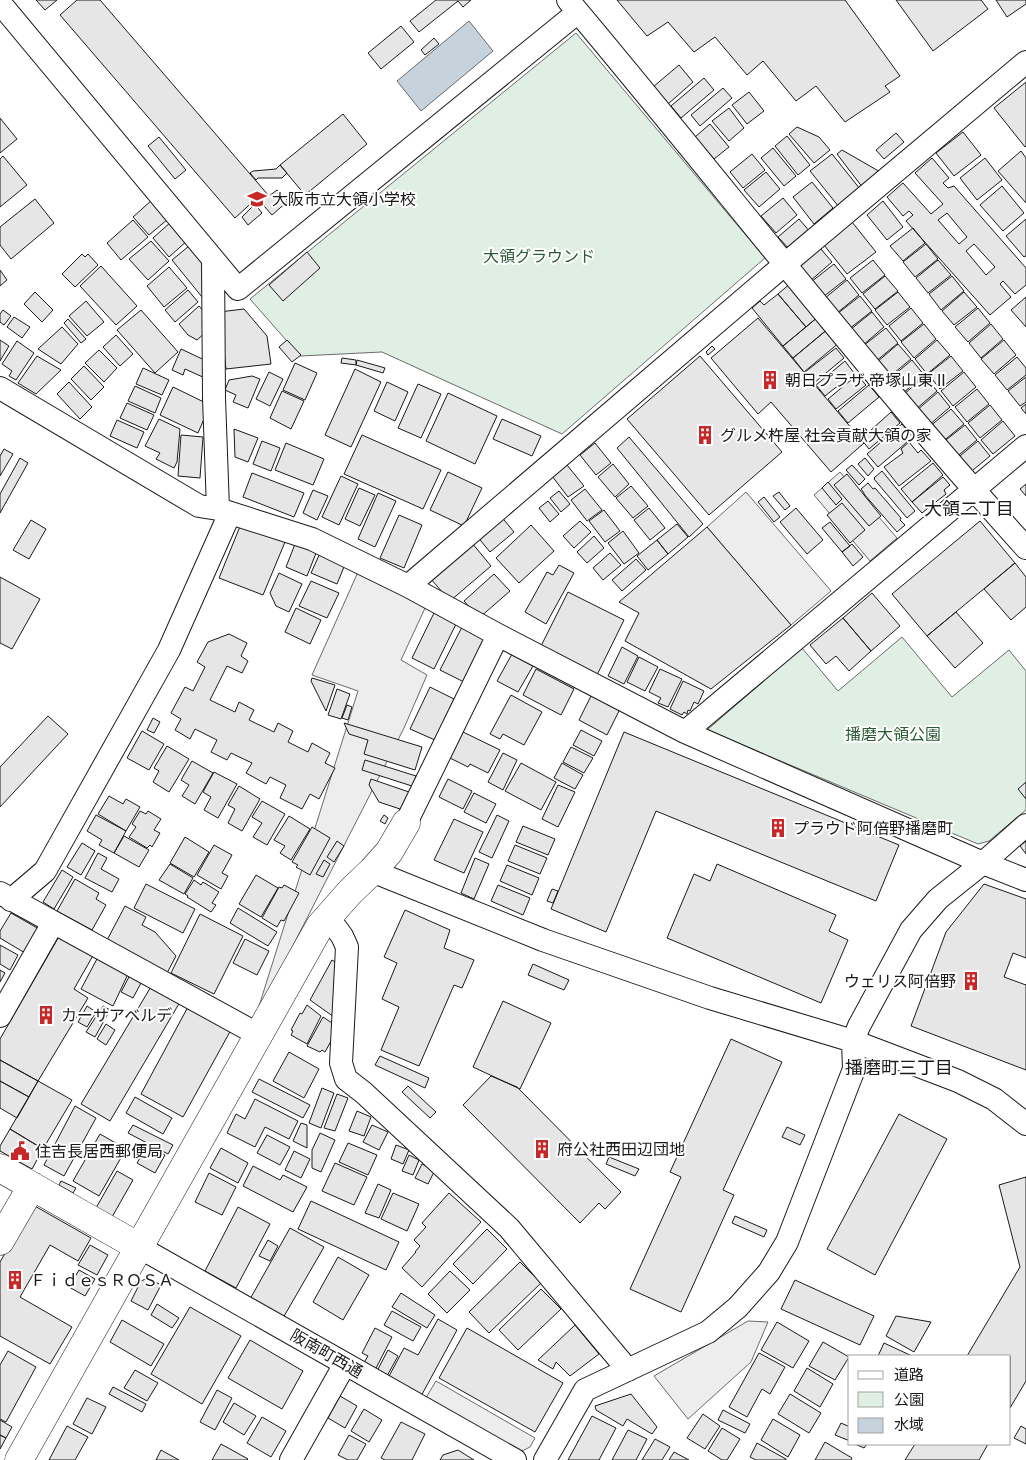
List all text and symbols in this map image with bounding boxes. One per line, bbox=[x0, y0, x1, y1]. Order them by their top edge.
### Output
school or university icon: 大阪市立大領小学校 bbox=[246, 188, 268, 210]
place label: 大阪市立大領小学校 bbox=[272, 190, 416, 209]
park label: 大領グラウンド bbox=[483, 247, 595, 266]
building icon: 朝日プラザ 帝塚山東 II bbox=[759, 369, 781, 391]
place label: 朝日プラザ 帝塚山東 II bbox=[785, 371, 946, 390]
building icon: グルメ杵屋 社会貢献大領の家 bbox=[694, 424, 716, 446]
place label: グルメ杵屋 社会貢献大領の家 bbox=[720, 426, 932, 445]
district label: 大領二丁目 bbox=[924, 498, 1014, 519]
park label: 播磨大領公園 bbox=[845, 725, 941, 744]
building icon: プラウド阿倍野播磨町 bbox=[767, 817, 789, 839]
place label: プラウド阿倍野播磨町 bbox=[793, 819, 953, 838]
building icon: ウェリス阿倍野 bbox=[960, 970, 982, 992]
place label: ウェリス阿倍野 bbox=[844, 972, 956, 991]
building icon: カーサアベルデ bbox=[35, 1004, 57, 1026]
place label: カーサアベルデ bbox=[61, 1006, 172, 1025]
district label: 播磨町三丁目 bbox=[845, 1057, 953, 1078]
building icon: 府公社西田辺団地 bbox=[531, 1138, 553, 1160]
public building icon: 住吉長居西郵便局 bbox=[9, 1140, 31, 1162]
place label: 府公社西田辺団地 bbox=[557, 1140, 685, 1159]
place label: 住吉長居西郵便局 bbox=[35, 1142, 163, 1161]
building icon: ＦｉｄｅｓＲＯＳＡ bbox=[4, 1269, 26, 1291]
place label: ＦｉｄｅｓＲＯＳＡ bbox=[30, 1271, 174, 1290]
street label: 阪南町西通 bbox=[287, 1325, 366, 1382]
legend bbox=[848, 1355, 1011, 1445]
text: 道路 bbox=[894, 1366, 924, 1384]
text: 公園 bbox=[894, 1391, 924, 1409]
text: 水域 bbox=[894, 1416, 924, 1434]

